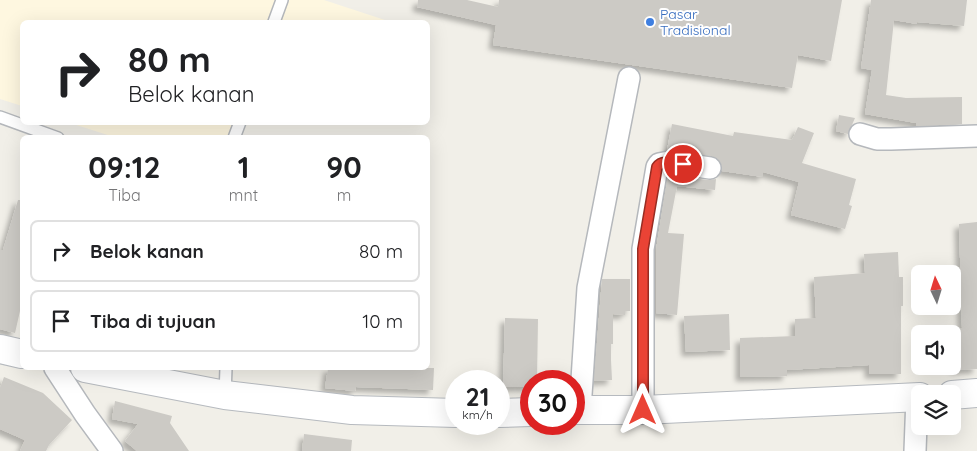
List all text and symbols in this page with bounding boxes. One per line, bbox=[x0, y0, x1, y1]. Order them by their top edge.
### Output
place label: Pasar Tradisional bbox=[660, 5, 731, 39]
marker: Pasar Tradisional bbox=[644, 16, 656, 28]
text: 80 m bbox=[128, 37, 211, 81]
icon: right bbox=[45, 40, 110, 105]
text: Belok kanan bbox=[128, 80, 254, 108]
pin bbox=[662, 143, 704, 185]
text: 09:12 bbox=[88, 148, 161, 186]
text: 1 bbox=[238, 148, 249, 186]
text: 90 bbox=[326, 148, 362, 186]
icon: arrive bbox=[669, 150, 697, 178]
text: Tiba bbox=[108, 185, 141, 205]
text: mnt bbox=[229, 185, 258, 205]
text: m bbox=[337, 185, 351, 205]
icon: right bbox=[47, 237, 75, 265]
text: Belok kanan bbox=[90, 239, 204, 263]
text: 80 m bbox=[359, 239, 403, 263]
north arrow bbox=[911, 265, 961, 315]
map controls bbox=[911, 265, 961, 435]
icon: arrive bbox=[47, 307, 75, 335]
text: Tiba di tujuan bbox=[90, 309, 216, 333]
text: 10 m bbox=[362, 309, 403, 333]
button: sound bbox=[911, 325, 961, 375]
speed limit sign: 30 bbox=[520, 370, 585, 435]
text: 21 bbox=[466, 381, 489, 412]
position arrow bbox=[616, 383, 668, 435]
button: layers bbox=[911, 385, 961, 435]
text: km/h bbox=[462, 407, 493, 422]

